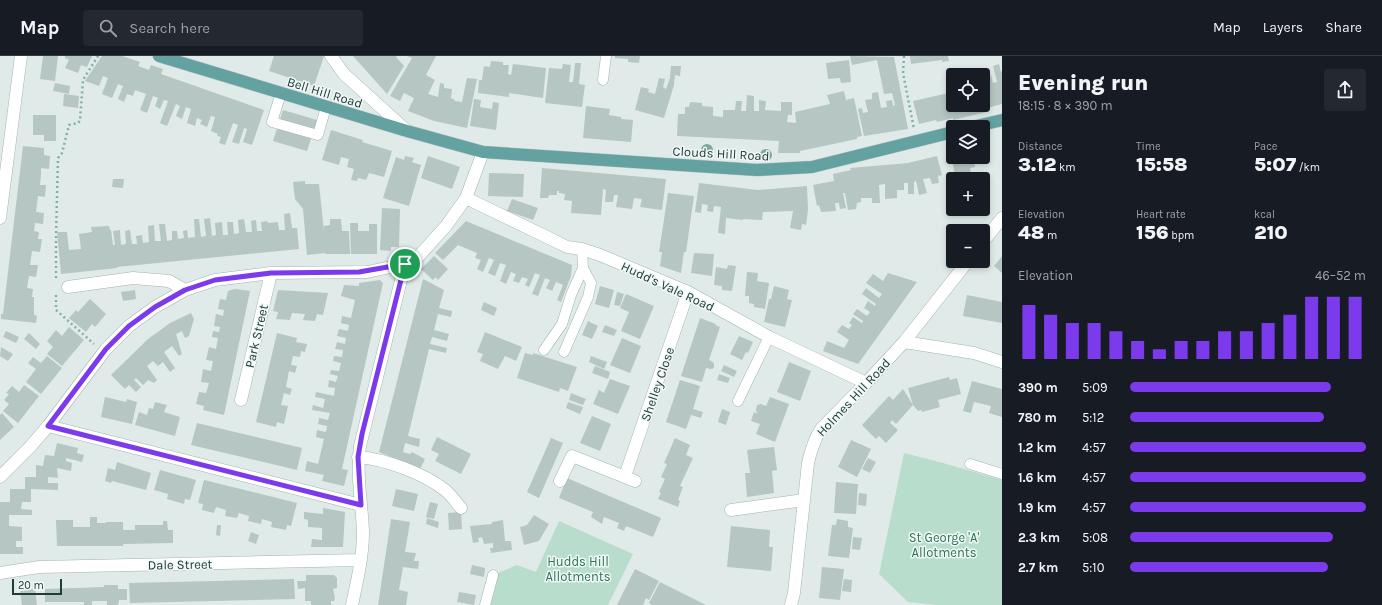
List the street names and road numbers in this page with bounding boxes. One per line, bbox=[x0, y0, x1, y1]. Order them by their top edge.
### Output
street label: Bell Hill Road bbox=[285, 74, 364, 111]
street label: Clouds Hill Road bbox=[672, 143, 770, 164]
street label: Hudd's Vale Road bbox=[619, 258, 717, 315]
street label: Park Street bbox=[242, 303, 271, 370]
street label: Shelley Close bbox=[638, 345, 677, 423]
street label: Holmes Hill Road bbox=[813, 355, 893, 439]
street label: Dale Street bbox=[147, 556, 213, 573]

